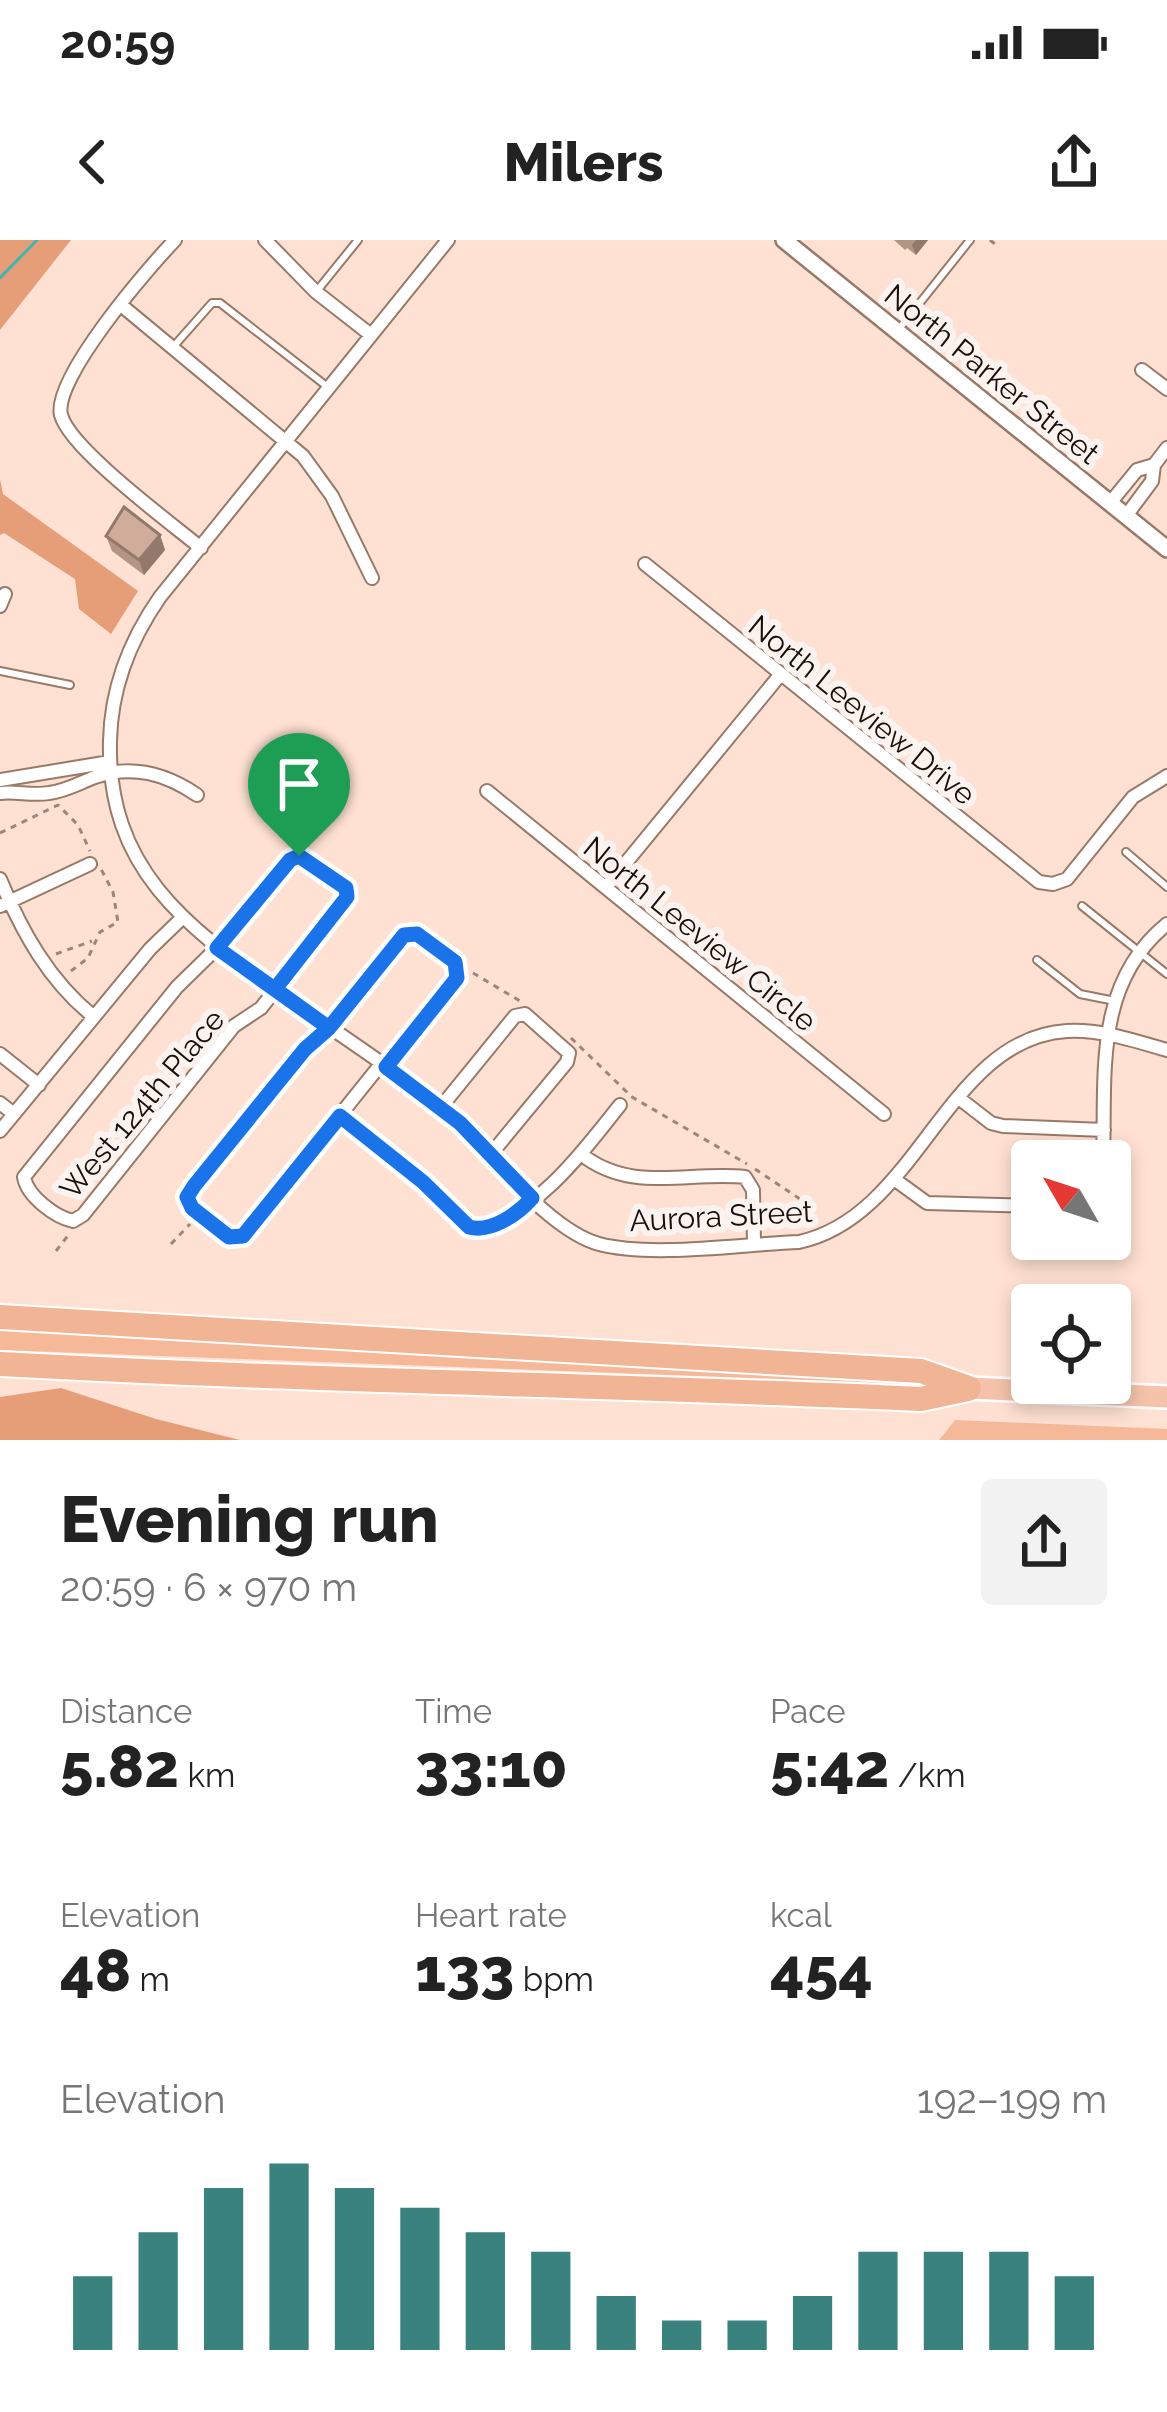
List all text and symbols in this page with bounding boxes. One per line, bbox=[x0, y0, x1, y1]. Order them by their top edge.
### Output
text: 20:59 bbox=[60, 16, 176, 69]
icon: back bbox=[60, 129, 126, 195]
icon: share bbox=[1041, 129, 1107, 195]
text: Milers bbox=[503, 130, 664, 194]
street label: North Parker Street bbox=[878, 277, 1106, 471]
street label: North Leeview Drive bbox=[742, 608, 982, 812]
pin bbox=[248, 733, 350, 856]
icon: arrive bbox=[266, 751, 332, 817]
street label: North Leeview Circle bbox=[577, 830, 823, 1038]
street label: West 124th Place bbox=[53, 1002, 231, 1206]
north arrow bbox=[1011, 1140, 1131, 1260]
map controls bbox=[1011, 1140, 1131, 1404]
street label: Aurora Street bbox=[629, 1194, 813, 1238]
button: locate bbox=[1011, 1284, 1131, 1404]
button: share bbox=[981, 1479, 1107, 1605]
text: Evening run bbox=[60, 1480, 439, 1557]
text: 20:59 · 6 × 970 m bbox=[60, 1564, 357, 1610]
text: Distance bbox=[60, 1692, 192, 1731]
text: Time bbox=[415, 1692, 492, 1731]
text: Pace bbox=[770, 1692, 846, 1731]
text: 5.82 bbox=[60, 1731, 179, 1801]
text: 33:10 bbox=[415, 1731, 568, 1801]
text: 5:42 bbox=[770, 1731, 889, 1801]
text: km bbox=[179, 1756, 235, 1795]
text: /km bbox=[889, 1756, 966, 1795]
text: Elevation bbox=[60, 1896, 200, 1935]
text: Heart rate bbox=[415, 1896, 567, 1935]
text: kcal bbox=[770, 1896, 832, 1935]
text: 48 bbox=[60, 1935, 131, 2005]
text: 133 bbox=[415, 1935, 514, 2005]
text: 454 bbox=[770, 1935, 873, 2005]
text: m bbox=[131, 1960, 170, 1999]
text: bpm bbox=[514, 1960, 594, 1999]
text: Elevation bbox=[60, 2076, 226, 2122]
text: 192–199 m bbox=[917, 2076, 1107, 2122]

